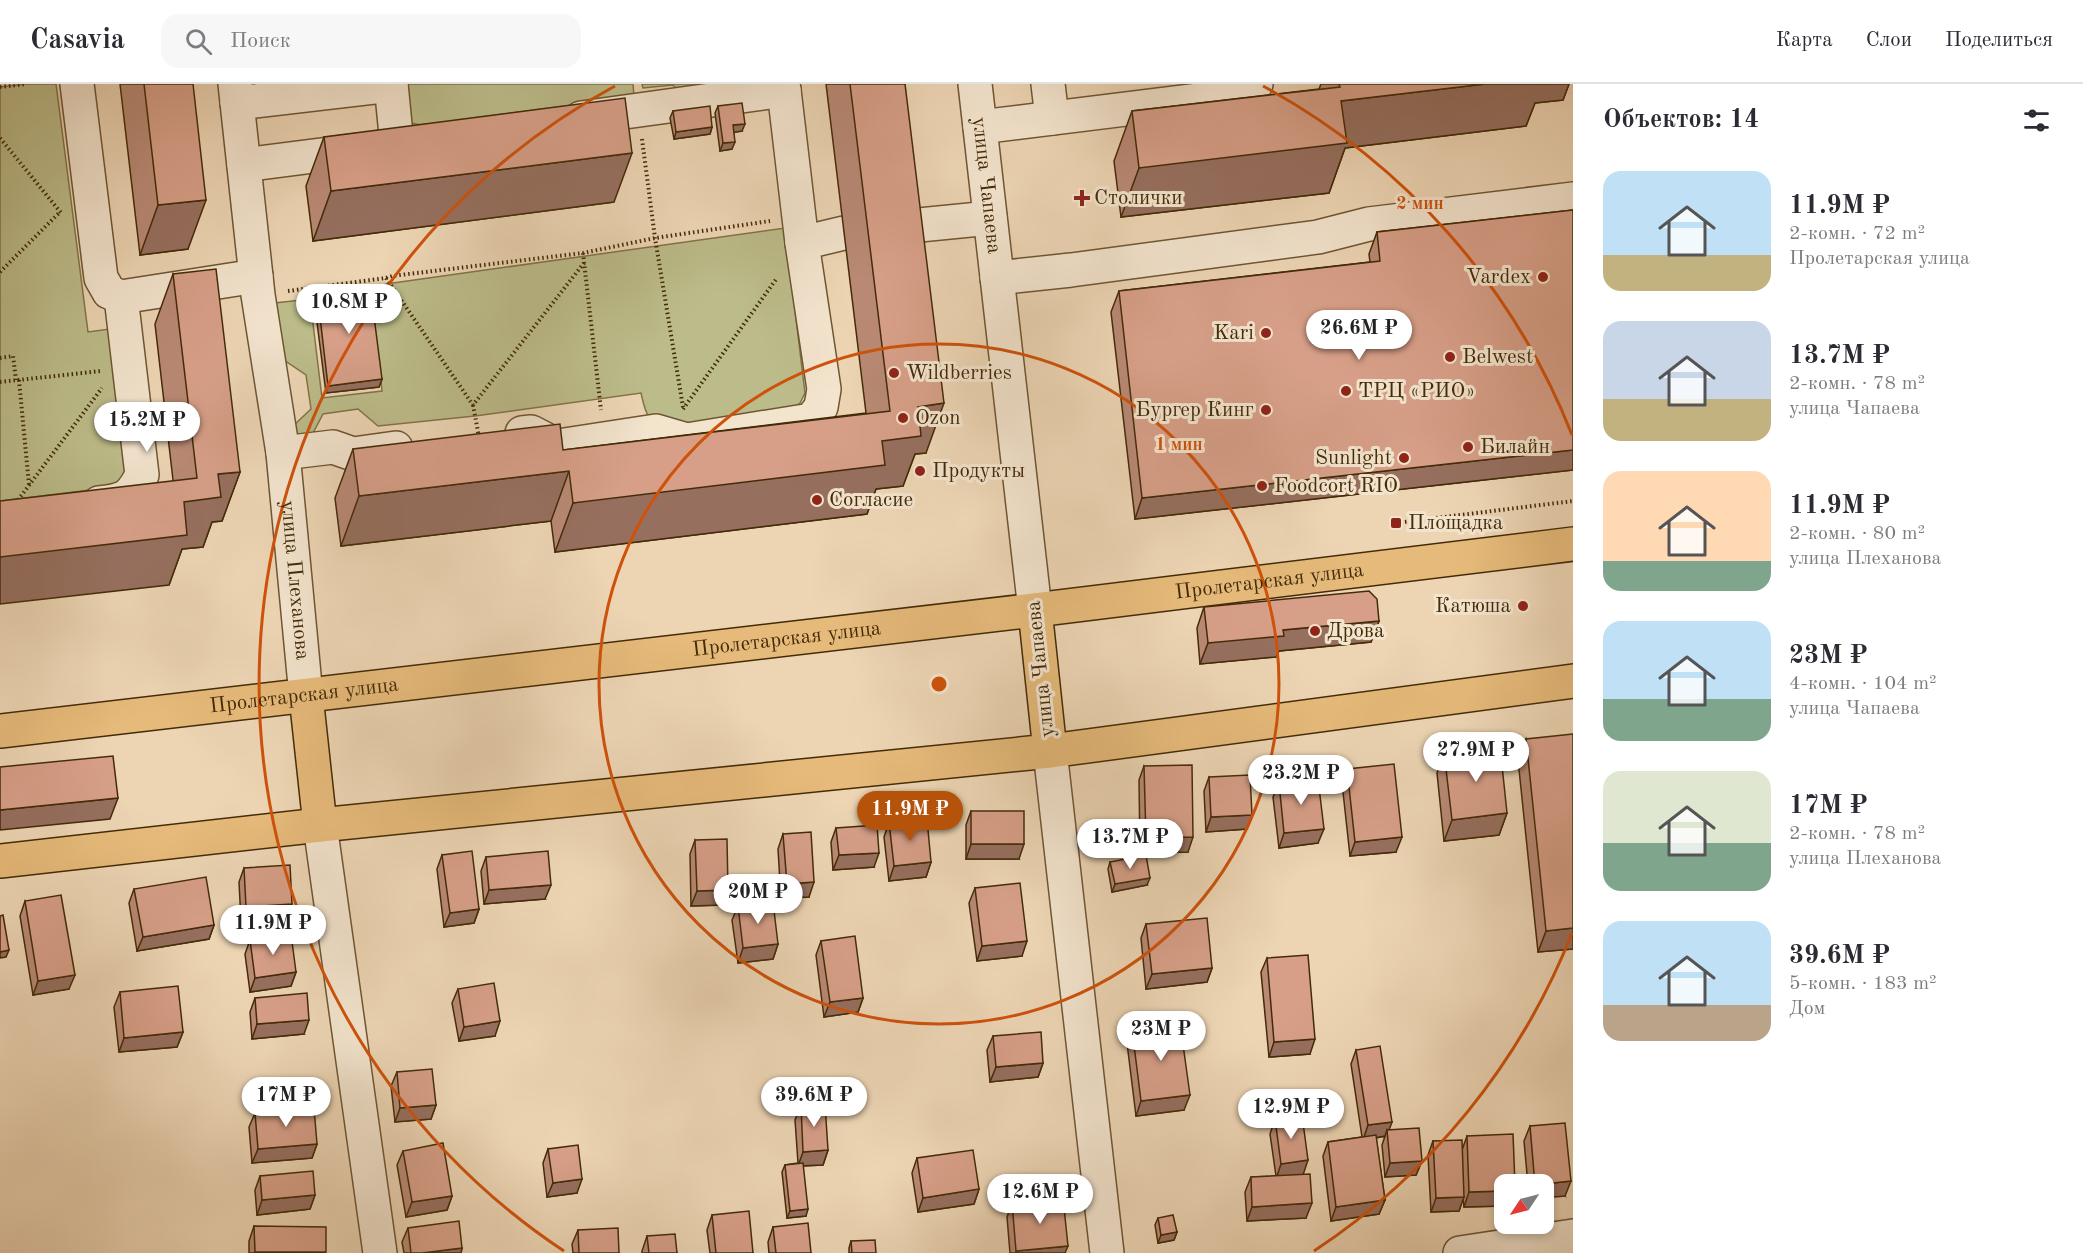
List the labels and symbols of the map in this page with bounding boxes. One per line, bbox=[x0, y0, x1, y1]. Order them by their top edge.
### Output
street label: улица Чапаева bbox=[968, 116, 1005, 255]
place label: Столички bbox=[1094, 188, 1183, 209]
marker: Столички bbox=[1075, 191, 1089, 205]
text: 2 мин bbox=[1396, 195, 1444, 213]
place label: Vardex bbox=[1466, 267, 1531, 288]
marker: Vardex bbox=[1536, 270, 1550, 284]
pin: 10.8M ₽ bbox=[294, 284, 404, 335]
pin: 26.6M ₽ bbox=[1304, 310, 1414, 361]
place label: Kari bbox=[1213, 323, 1254, 344]
marker: Kari bbox=[1259, 326, 1273, 340]
place label: Belwest bbox=[1462, 347, 1533, 368]
marker: Belwest bbox=[1443, 350, 1457, 364]
place label: Wildberries bbox=[906, 363, 1012, 384]
marker: Wildberries bbox=[887, 366, 901, 380]
place label: ТРЦ «РИО» bbox=[1358, 381, 1475, 402]
marker: ТРЦ «РИО» bbox=[1339, 384, 1353, 398]
place label: Бургер Кинг bbox=[1135, 400, 1254, 421]
pin: 15.2M ₽ bbox=[92, 402, 202, 453]
marker: Бургер Кинг bbox=[1259, 403, 1273, 417]
place label: Ozon bbox=[915, 408, 961, 429]
marker: Ozon bbox=[896, 411, 910, 425]
text: 1 мин bbox=[1155, 436, 1203, 454]
place label: Билайн bbox=[1480, 437, 1550, 458]
marker: Билайн bbox=[1461, 440, 1475, 454]
place label: Sunlight bbox=[1315, 448, 1392, 469]
marker: Sunlight bbox=[1397, 451, 1411, 465]
place label: Продукты bbox=[932, 461, 1025, 482]
marker: Продукты bbox=[913, 464, 927, 478]
place label: Foodcort RIO bbox=[1274, 476, 1398, 497]
marker: Foodcort RIO bbox=[1255, 479, 1269, 493]
place label: Согласие bbox=[829, 490, 913, 511]
marker: Согласие bbox=[810, 493, 824, 507]
street label: улица Плеханова bbox=[277, 499, 313, 661]
place label: Площадка bbox=[1408, 513, 1503, 534]
marker: Площадка bbox=[1389, 516, 1403, 530]
street label: Пролетарская улица bbox=[1174, 559, 1365, 603]
place label: Катюша bbox=[1435, 596, 1511, 617]
marker: Катюша bbox=[1516, 599, 1530, 613]
street label: улица Чапаева bbox=[1023, 600, 1059, 738]
street label: Пролетарская улица bbox=[691, 618, 882, 660]
place label: Дрова bbox=[1327, 621, 1384, 642]
marker: Дрова bbox=[1308, 624, 1322, 638]
street label: Пролетарская улица bbox=[208, 674, 399, 717]
centre of rings bbox=[929, 674, 949, 694]
pin: 27.9M ₽ bbox=[1421, 732, 1531, 783]
pin: 23.2M ₽ bbox=[1246, 755, 1356, 806]
pin: 11.9M ₽ bbox=[855, 791, 965, 842]
pin: 13.7M ₽ bbox=[1075, 819, 1185, 870]
pin: 20M ₽ bbox=[716, 874, 800, 925]
pin: 11.9M ₽ bbox=[218, 905, 328, 956]
pin: 23M ₽ bbox=[1119, 1011, 1203, 1062]
pin: 17M ₽ bbox=[244, 1077, 328, 1128]
pin: 39.6M ₽ bbox=[759, 1077, 869, 1128]
pin: 12.9M ₽ bbox=[1236, 1089, 1346, 1140]
pin: 12.6M ₽ bbox=[985, 1174, 1095, 1225]
north arrow bbox=[1494, 1174, 1554, 1234]

